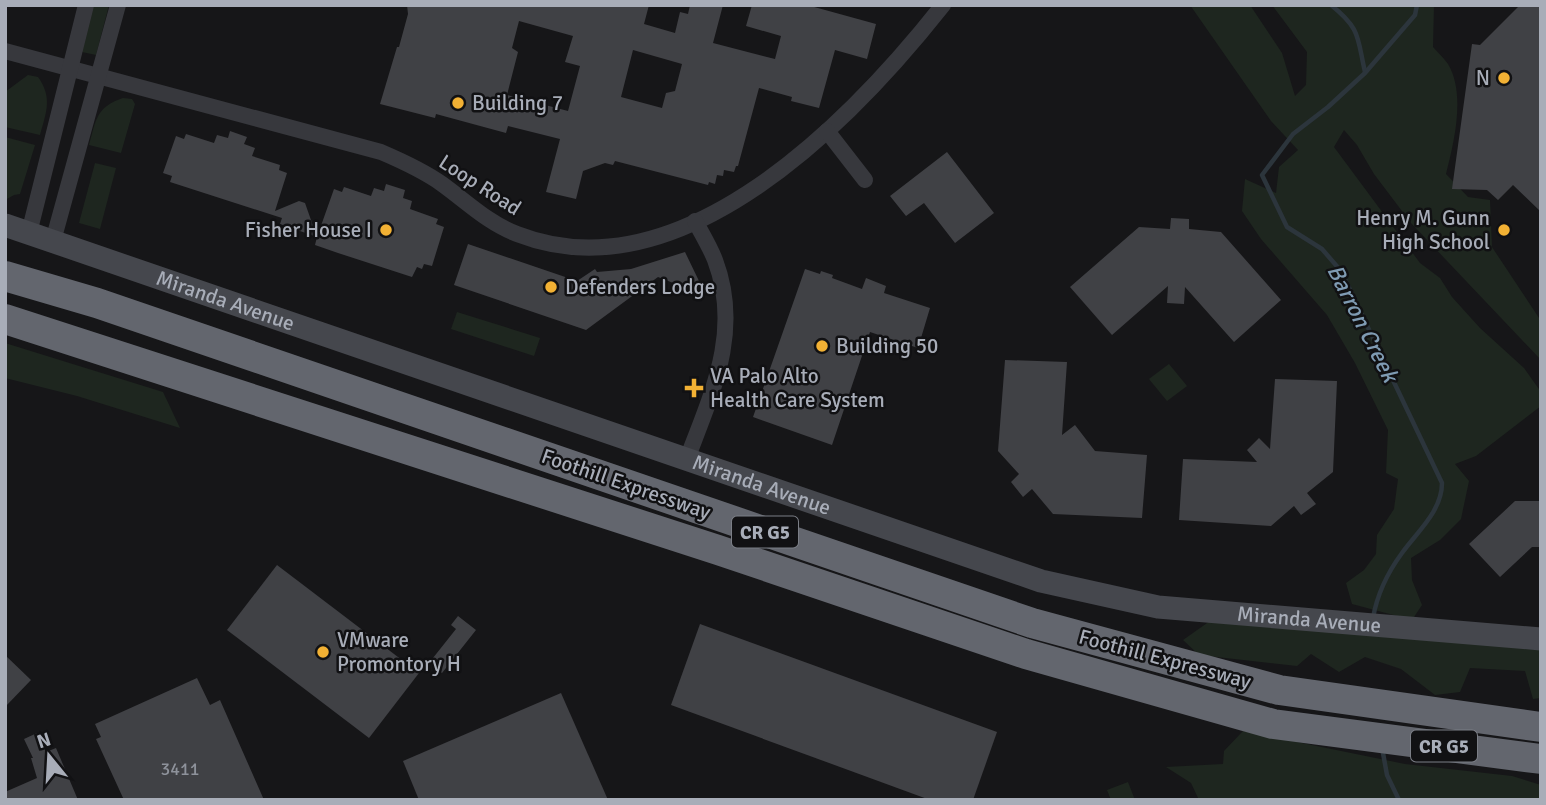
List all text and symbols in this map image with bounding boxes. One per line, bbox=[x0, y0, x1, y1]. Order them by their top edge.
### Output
place label: N bbox=[1476, 65, 1490, 91]
marker: N bbox=[1496, 70, 1512, 86]
place label: Building 7 bbox=[472, 90, 563, 116]
marker: Building 7 bbox=[450, 95, 466, 111]
street label: Loop Road bbox=[434, 149, 526, 221]
place label: Henry M. Gunn High School bbox=[1356, 205, 1490, 255]
place label: Fisher House I bbox=[245, 217, 372, 243]
marker: Fisher House I bbox=[378, 222, 394, 238]
marker: Henry M. Gunn High School bbox=[1496, 222, 1512, 238]
water label: Barron Creek bbox=[1321, 260, 1406, 389]
street label: Miranda Avenue bbox=[153, 265, 298, 336]
place label: Defenders Lodge bbox=[565, 274, 715, 300]
marker: Defenders Lodge bbox=[543, 279, 559, 295]
place label: Building 50 bbox=[836, 333, 938, 359]
marker: Building 50 bbox=[814, 338, 830, 354]
place label: VA Palo Alto Health Care System bbox=[710, 363, 885, 413]
marker: VA Palo Alto Health Care System bbox=[684, 378, 704, 398]
street label: Foothill Expressway bbox=[538, 443, 714, 525]
street label: Miranda Avenue bbox=[689, 449, 834, 521]
road number: CR G5 bbox=[732, 516, 798, 548]
street label: Miranda Avenue bbox=[1236, 601, 1382, 639]
street label: Foothill Expressway bbox=[1076, 624, 1254, 695]
place label: VMware Promontory H bbox=[337, 627, 461, 677]
marker: VMware Promontory H bbox=[315, 644, 331, 660]
north arrow bbox=[14, 721, 84, 791]
text: N bbox=[34, 727, 54, 754]
road number: CR G5 bbox=[1411, 730, 1477, 762]
house number: 3411 bbox=[161, 758, 199, 780]

